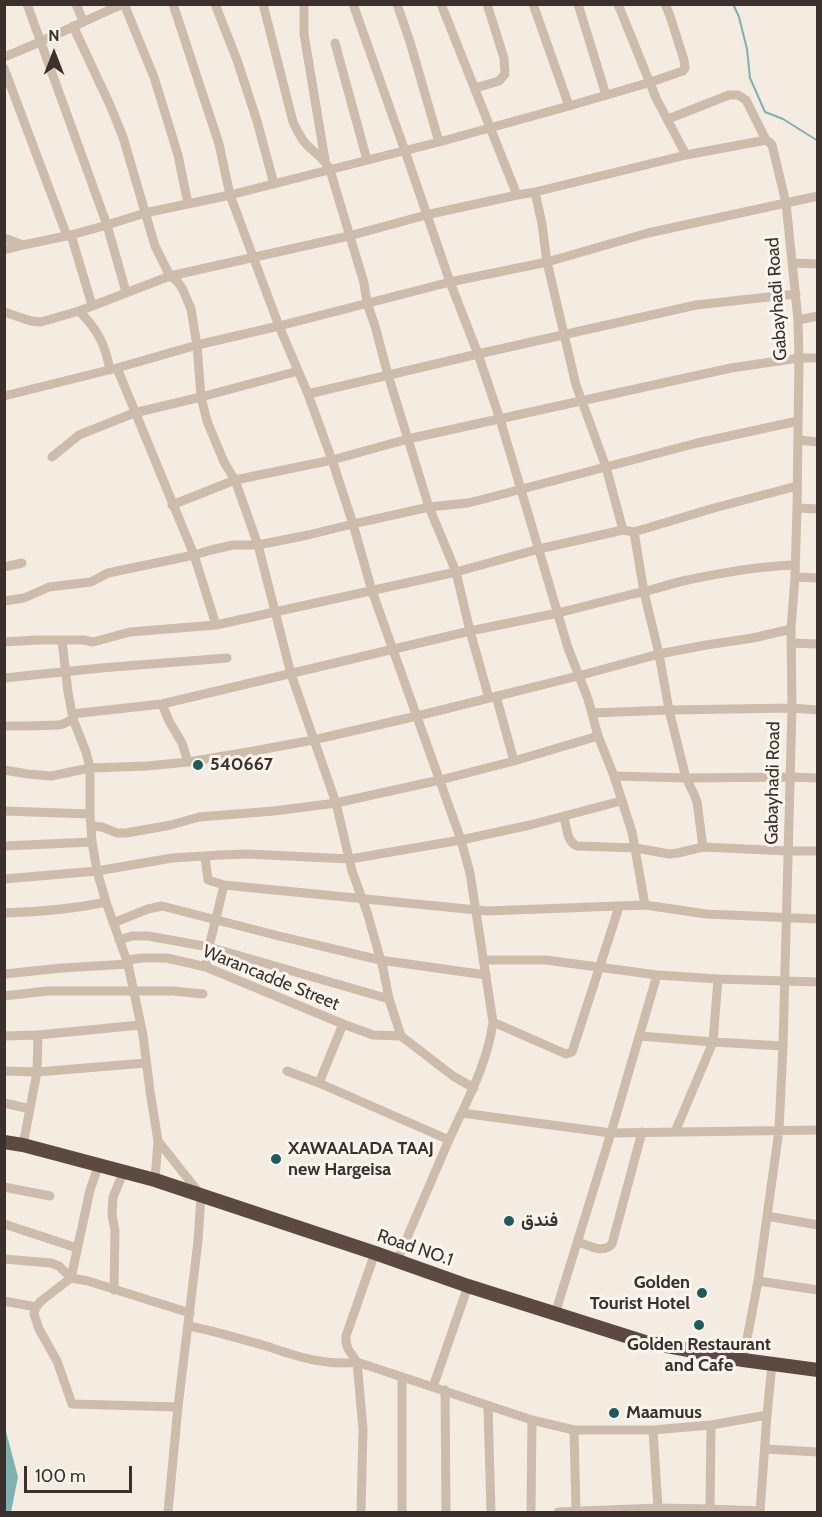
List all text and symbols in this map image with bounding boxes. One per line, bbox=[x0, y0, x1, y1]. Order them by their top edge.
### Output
north arrow bbox=[24, 24, 84, 84]
text: N bbox=[48, 26, 60, 45]
street label: Gabayhadi Road bbox=[762, 237, 792, 361]
street label: Gabayhadi Road bbox=[761, 721, 785, 845]
place label: 540667 bbox=[210, 754, 273, 776]
marker: 540667 bbox=[191, 758, 205, 772]
street label: Warancadde Street bbox=[199, 941, 343, 1015]
place label: XAWAALADA TAAJ new Hargeisa bbox=[288, 1138, 434, 1180]
marker: XAWAALADA TAAJ new Hargeisa bbox=[269, 1152, 283, 1166]
place label: فندق bbox=[521, 1210, 558, 1232]
marker: فندق bbox=[502, 1214, 516, 1228]
street label: Road NO.1 bbox=[374, 1225, 456, 1271]
place label: Golden Tourist Hotel bbox=[590, 1272, 690, 1314]
marker: Golden Tourist Hotel bbox=[695, 1286, 709, 1300]
marker: Golden Restaurant and Cafe bbox=[692, 1318, 706, 1332]
place label: Golden Restaurant and Cafe bbox=[627, 1334, 771, 1376]
place label: Maamuus bbox=[626, 1402, 702, 1424]
marker: Maamuus bbox=[607, 1406, 621, 1420]
scale bar bbox=[27, 1454, 135, 1492]
text: 100 m bbox=[35, 1465, 86, 1487]

